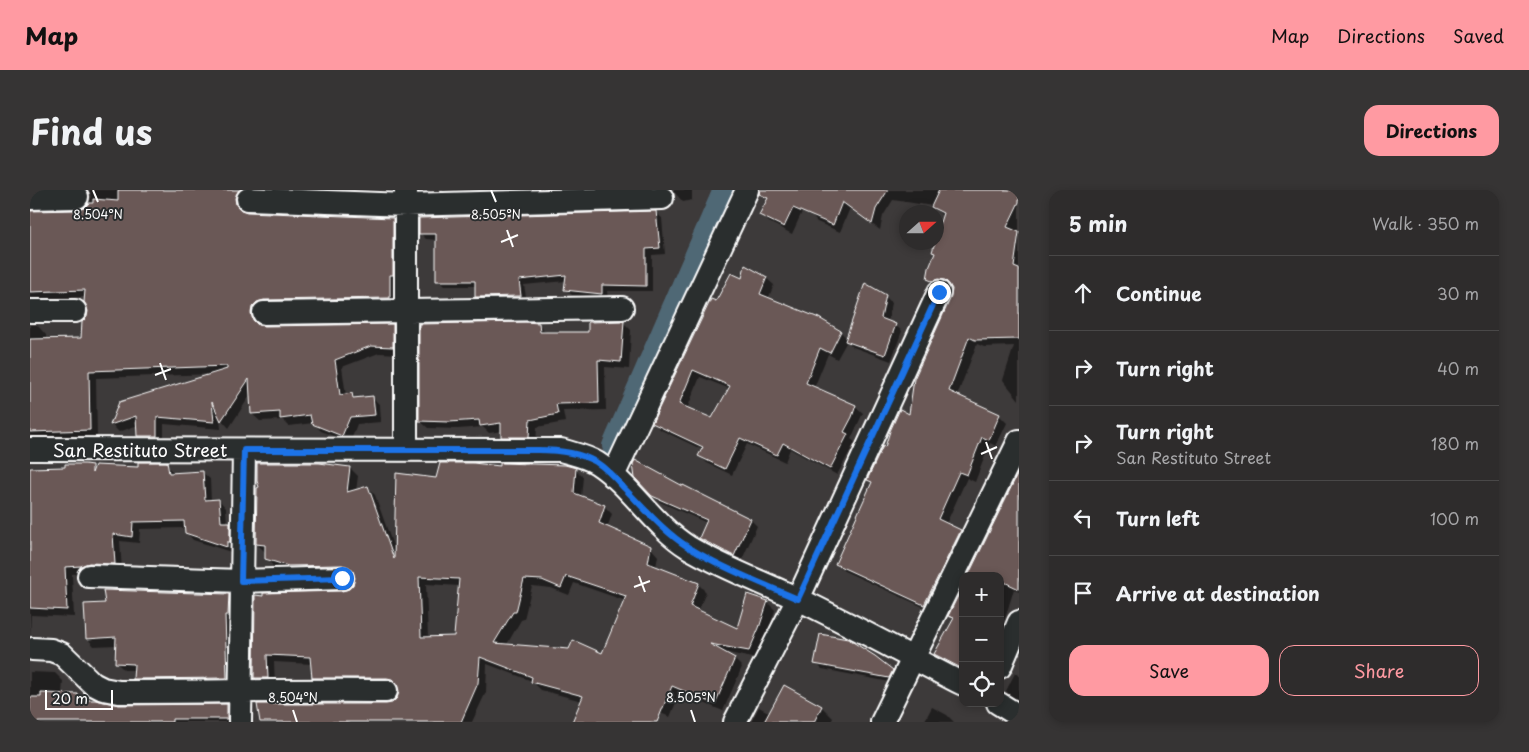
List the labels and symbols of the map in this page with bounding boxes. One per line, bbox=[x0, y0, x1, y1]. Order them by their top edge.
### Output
text: 8.504°N bbox=[73, 205, 123, 223]
text: 8.505°N bbox=[471, 205, 521, 223]
north arrow bbox=[899, 205, 944, 250]
route end bbox=[928, 281, 951, 304]
street label: San Restituto Street bbox=[53, 436, 227, 463]
route start bbox=[331, 567, 354, 590]
scale bar bbox=[45, 687, 112, 710]
text: 8.504°N bbox=[268, 688, 318, 706]
text: 8.505°N bbox=[666, 688, 716, 706]

